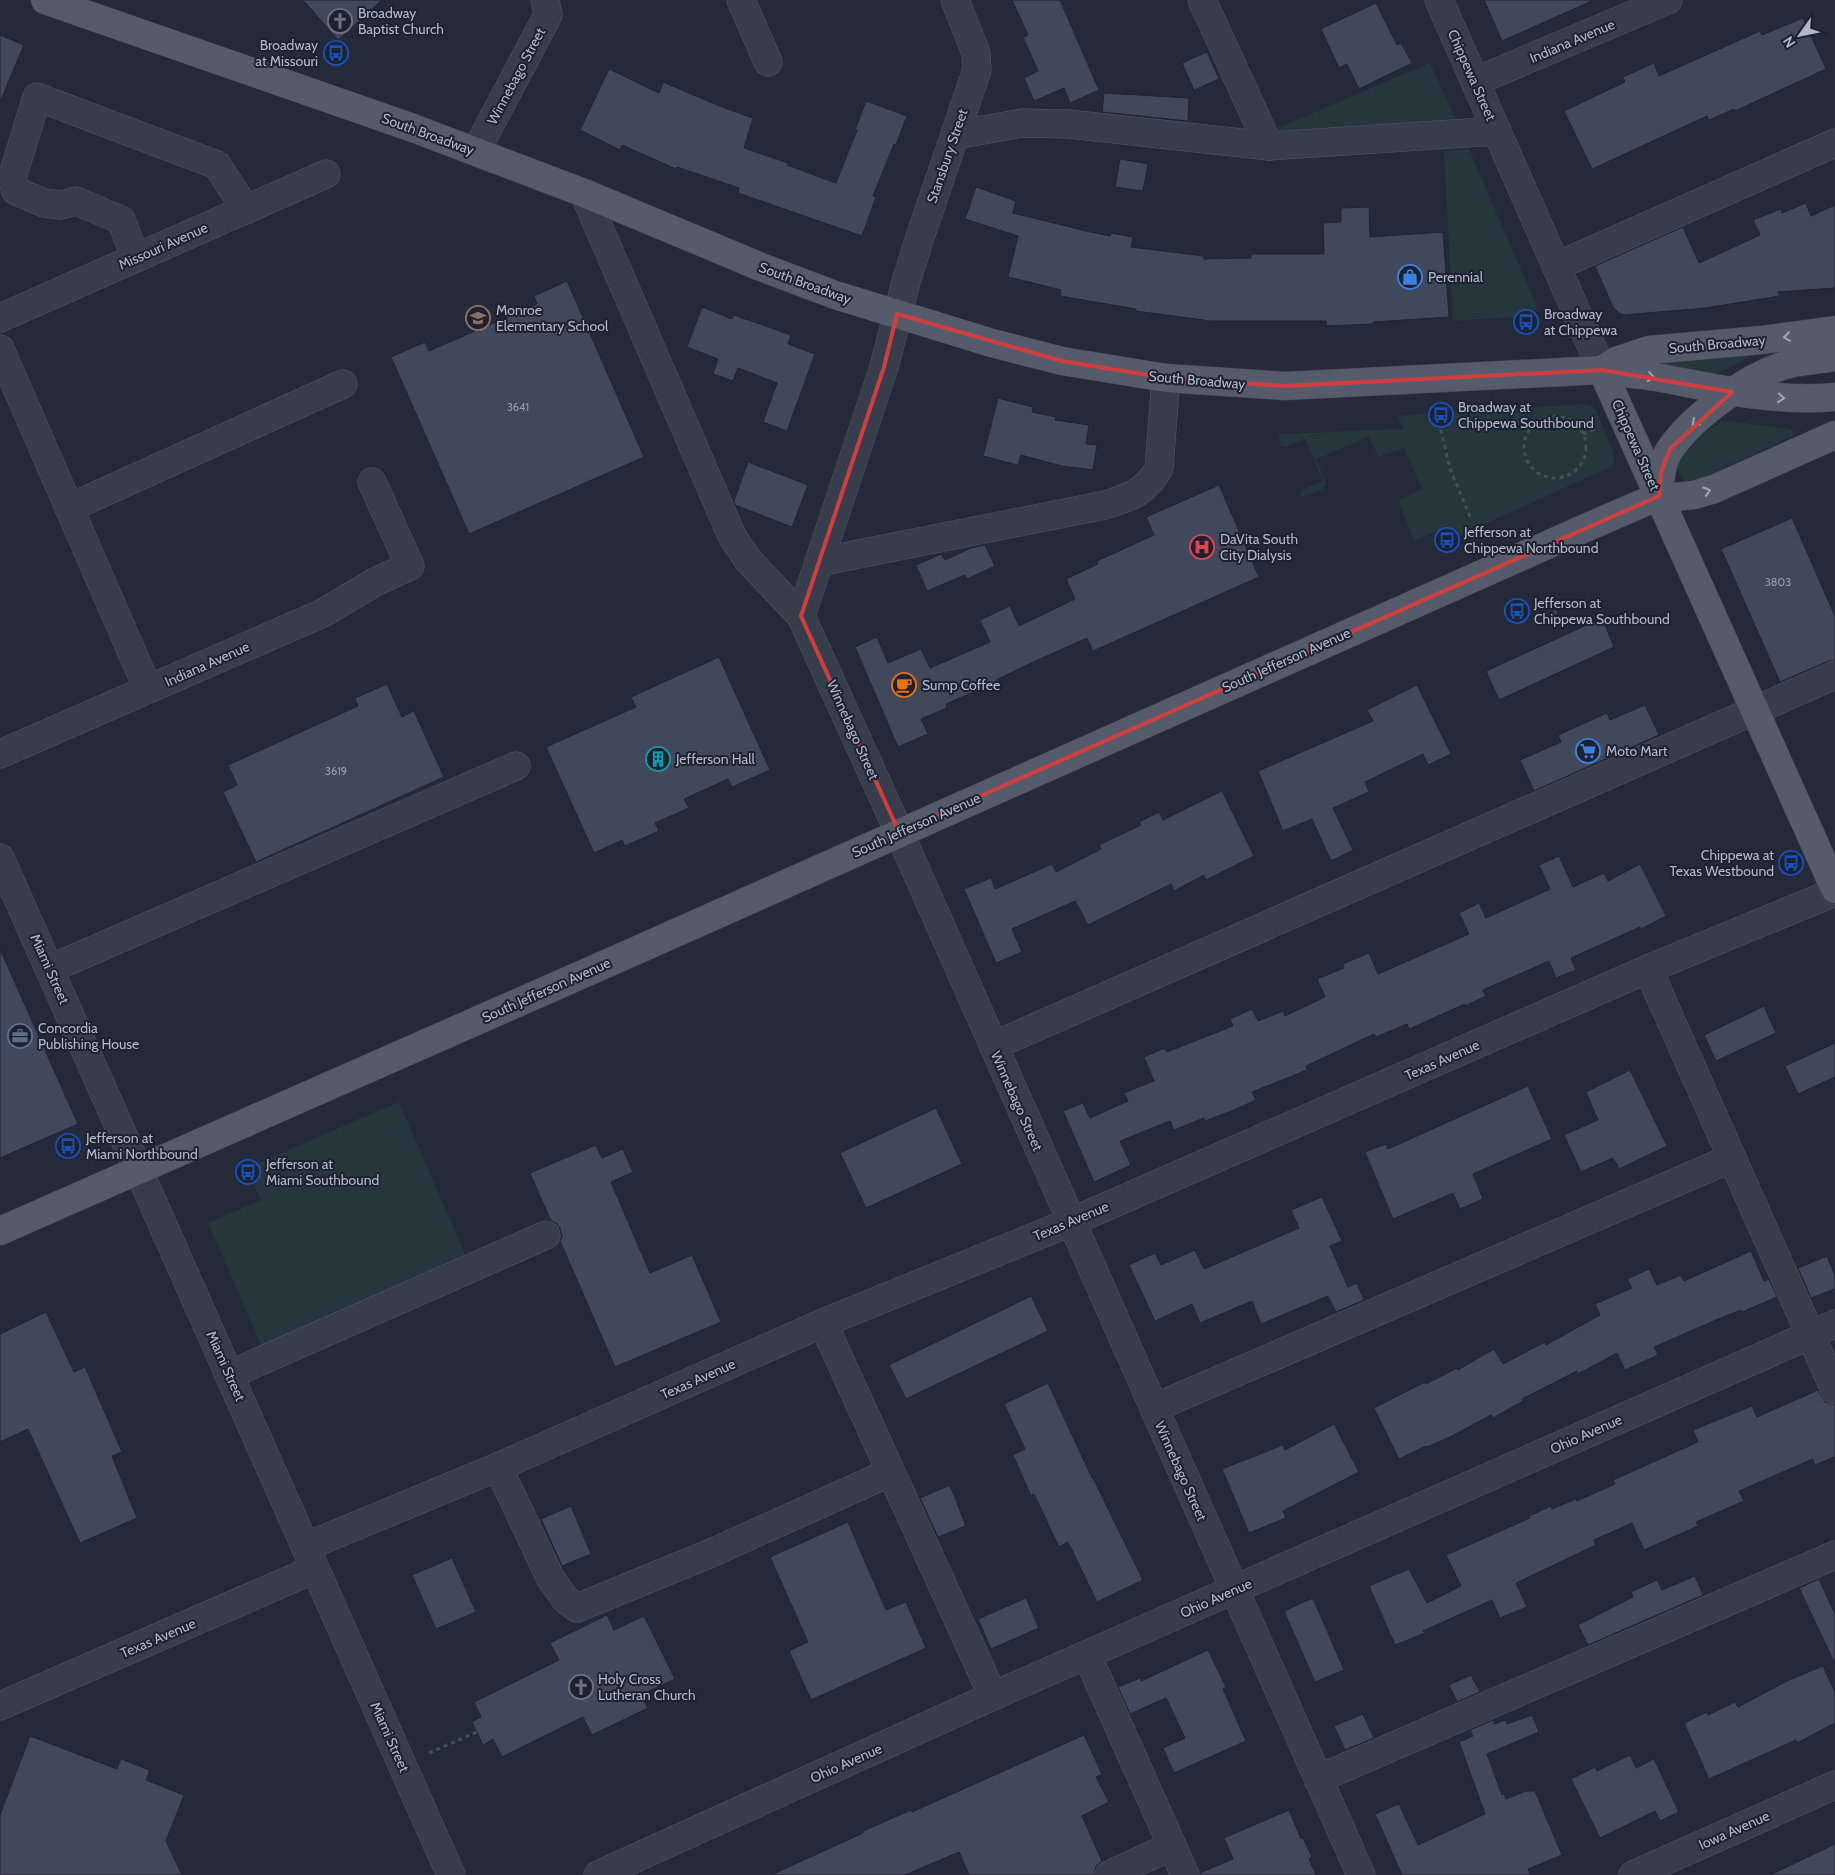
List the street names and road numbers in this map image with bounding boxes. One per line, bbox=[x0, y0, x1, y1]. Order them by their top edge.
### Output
street label: Indiana Avenue bbox=[1527, 15, 1617, 67]
street label: Winnebago Street bbox=[483, 24, 549, 128]
street label: Chippewa Street bbox=[1444, 27, 1500, 124]
street label: Stansbury Street bbox=[922, 106, 972, 206]
street label: South Broadway bbox=[379, 109, 477, 159]
street label: Missouri Avenue bbox=[116, 218, 210, 274]
street label: South Broadway bbox=[756, 258, 854, 308]
street label: South Broadway bbox=[1668, 331, 1766, 357]
street label: South Broadway bbox=[1148, 367, 1246, 393]
street label: Chippewa Street bbox=[1608, 397, 1664, 494]
street label: South Jefferson Avenue bbox=[1219, 624, 1353, 696]
street label: Indiana Avenue bbox=[162, 637, 252, 691]
street label: Winnebago Street bbox=[823, 677, 883, 783]
street label: South Jefferson Avenue bbox=[849, 789, 983, 861]
street label: Miami Street bbox=[26, 931, 74, 1007]
street label: South Jefferson Avenue bbox=[479, 954, 613, 1026]
street label: Texas Avenue bbox=[1402, 1035, 1482, 1085]
street label: Winnebago Street bbox=[987, 1048, 1047, 1154]
street label: Texas Avenue bbox=[1031, 1197, 1111, 1245]
street label: Miami Street bbox=[202, 1328, 250, 1404]
street label: Texas Avenue bbox=[658, 1354, 738, 1404]
street label: Ohio Avenue bbox=[1547, 1410, 1625, 1458]
street label: Winnebago Street bbox=[1151, 1418, 1211, 1524]
street label: Ohio Avenue bbox=[1177, 1574, 1255, 1622]
street label: Texas Avenue bbox=[118, 1614, 198, 1662]
street label: Miami Street bbox=[366, 1699, 414, 1775]
street label: Ohio Avenue bbox=[807, 1739, 885, 1787]
street label: Iowa Avenue bbox=[1696, 1806, 1772, 1854]

